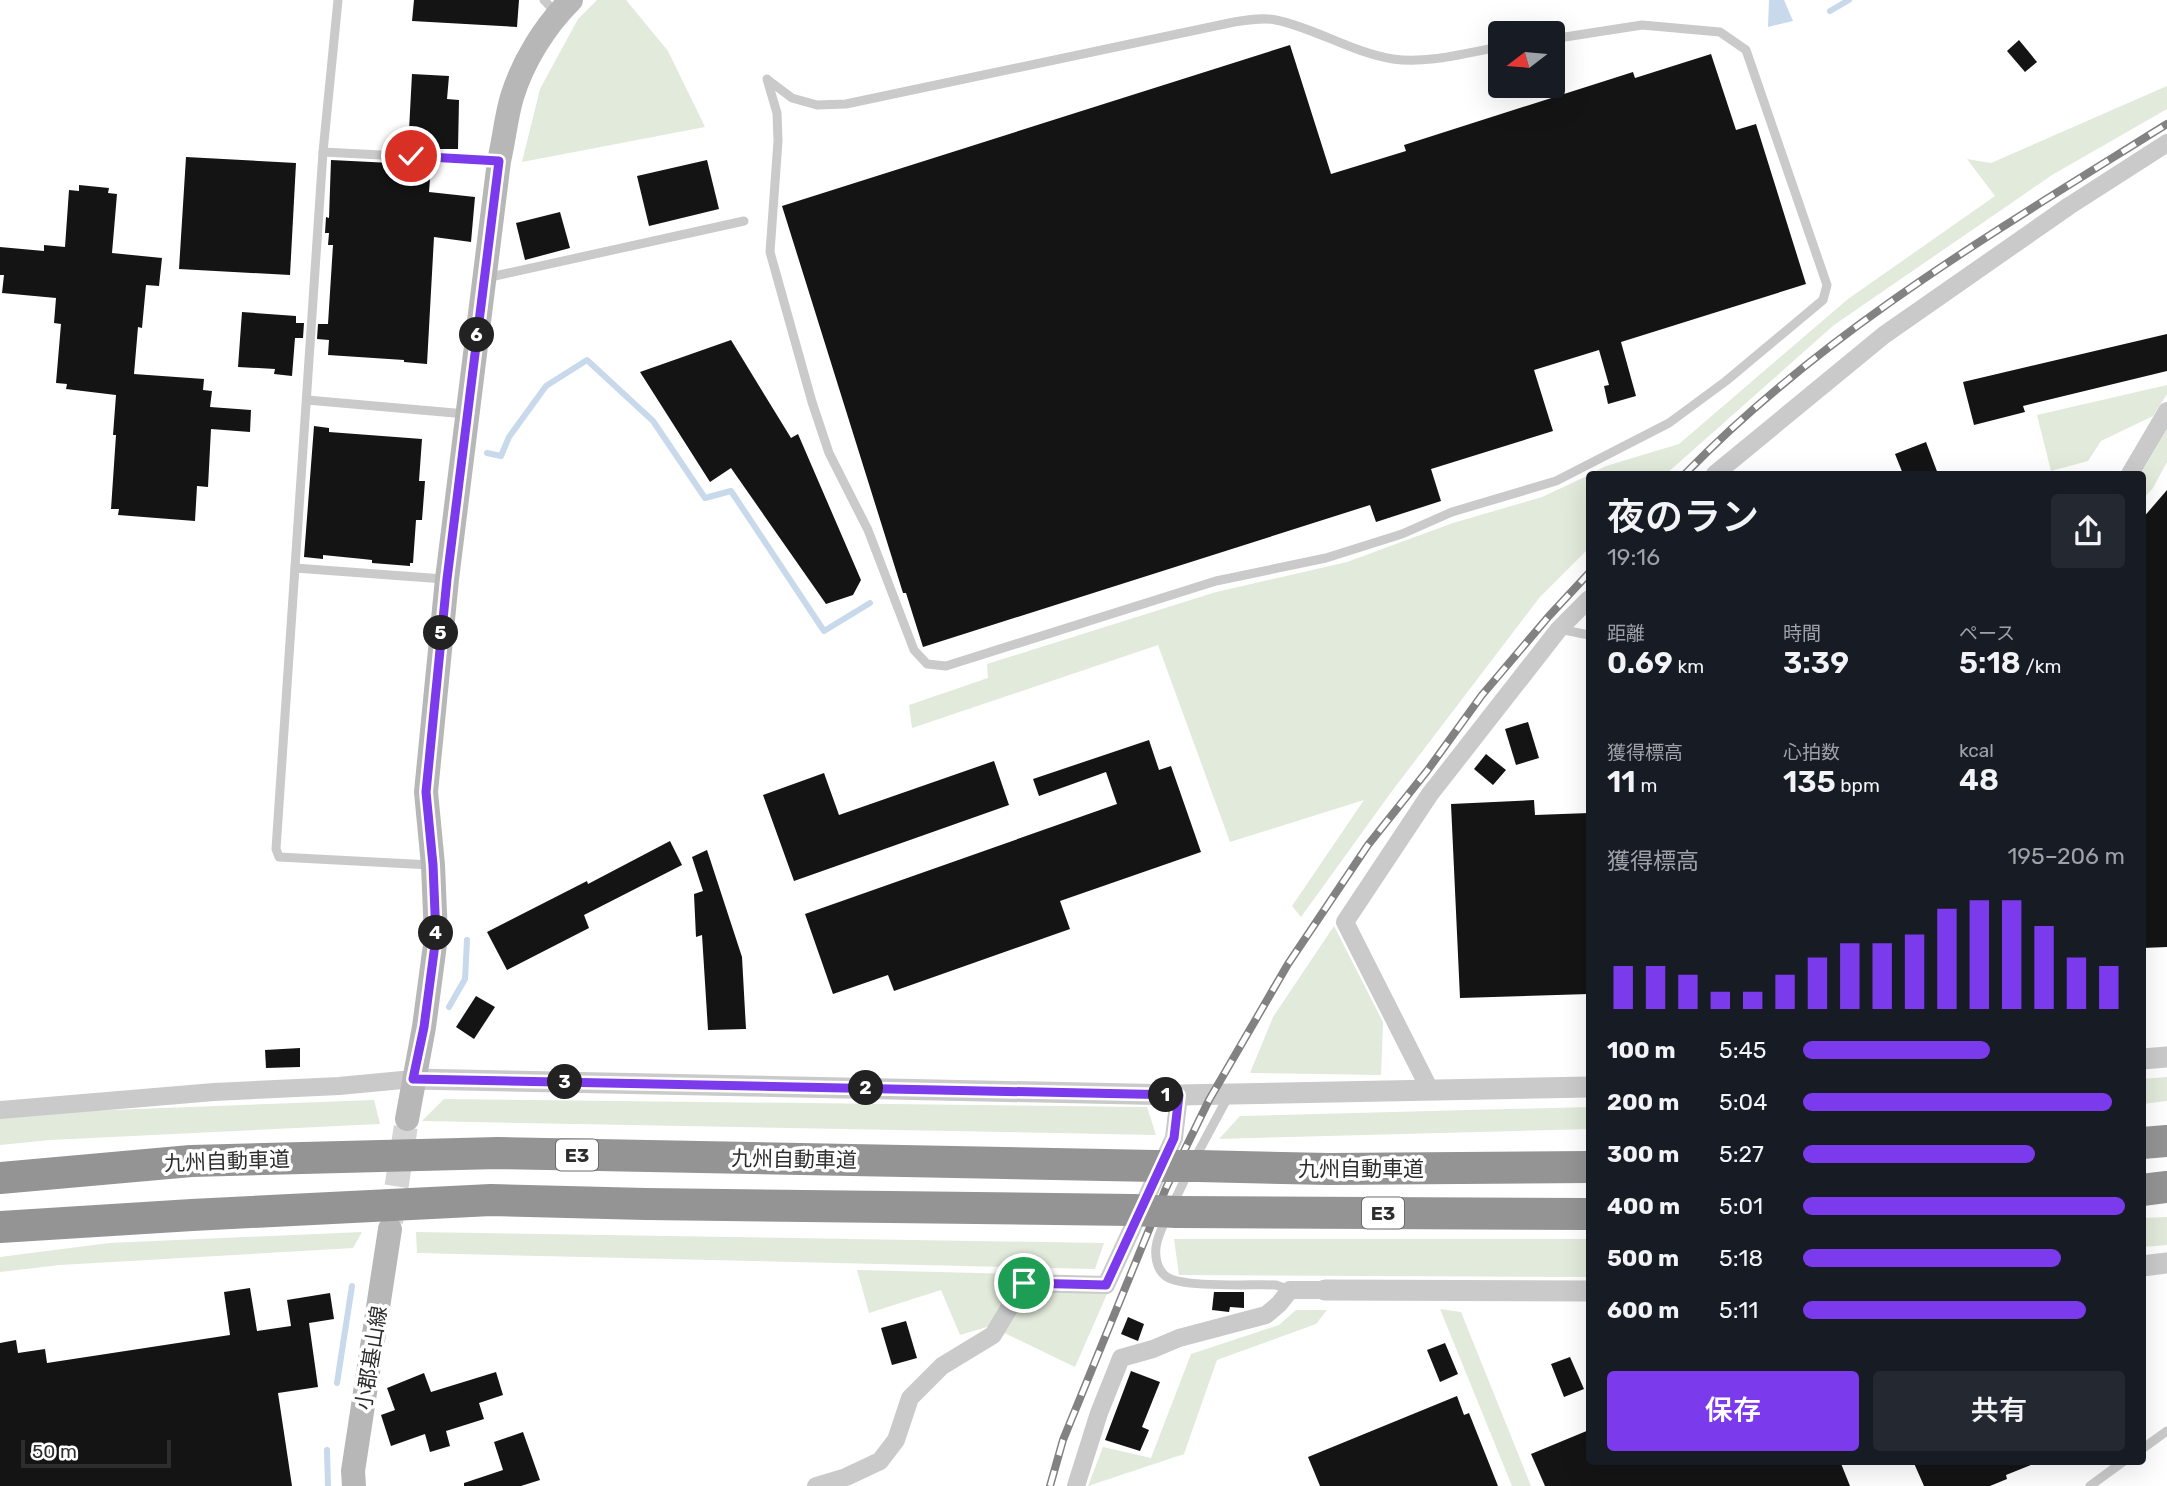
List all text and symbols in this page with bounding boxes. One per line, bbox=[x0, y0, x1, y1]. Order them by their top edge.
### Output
north arrow bbox=[1488, 21, 1564, 98]
map controls bbox=[1488, 21, 1565, 98]
pin bbox=[381, 126, 441, 186]
icon: check bbox=[392, 137, 430, 175]
pin: 6 bbox=[460, 318, 494, 352]
text: 6 bbox=[470, 323, 483, 346]
text: 夜のラン bbox=[1607, 494, 1759, 540]
button: share bbox=[2051, 494, 2125, 568]
text: 19:16 bbox=[1607, 543, 1660, 571]
pin: 5 bbox=[424, 616, 458, 650]
text: 5 bbox=[434, 621, 447, 644]
text: 距離 bbox=[1607, 622, 1645, 645]
text: 時間 bbox=[1783, 622, 1821, 645]
text: ペース bbox=[1959, 622, 2015, 645]
text: 0.69 bbox=[1607, 645, 1673, 681]
text: 3:39 bbox=[1783, 645, 1849, 681]
text: 5:18 bbox=[1959, 645, 2021, 681]
text: km bbox=[1673, 655, 1704, 678]
text: /km bbox=[2021, 655, 2061, 678]
text: kcal bbox=[1959, 739, 1994, 762]
text: 獲得標高 bbox=[1607, 741, 1683, 764]
text: 心拍数 bbox=[1783, 741, 1840, 764]
text: 48 bbox=[1959, 762, 1999, 798]
text: 11 bbox=[1607, 764, 1636, 800]
text: 135 bbox=[1783, 764, 1836, 800]
text: m bbox=[1636, 774, 1657, 797]
text: bpm bbox=[1836, 774, 1880, 797]
text: 195–206 m bbox=[2008, 842, 2125, 870]
text: 獲得標高 bbox=[1607, 847, 1699, 875]
pin: 4 bbox=[418, 916, 453, 950]
text: 4 bbox=[429, 921, 442, 944]
text: 100 m bbox=[1607, 1036, 1676, 1064]
text: 5:45 bbox=[1719, 1036, 1767, 1064]
pin: 3 bbox=[548, 1064, 582, 1100]
text: 3 bbox=[558, 1070, 571, 1093]
pin: 2 bbox=[848, 1070, 884, 1106]
text: 2 bbox=[859, 1076, 872, 1099]
pin: 1 bbox=[1148, 1078, 1184, 1112]
text: 1 bbox=[1161, 1083, 1170, 1106]
text: 200 m bbox=[1607, 1088, 1679, 1116]
text: 5:04 bbox=[1719, 1088, 1767, 1116]
road number: E3 bbox=[556, 1140, 598, 1170]
text: 300 m bbox=[1607, 1140, 1679, 1168]
text: 5:27 bbox=[1719, 1140, 1764, 1168]
street label: 九州自動車道 bbox=[731, 1145, 857, 1173]
street label: 九州自動車道 bbox=[164, 1146, 290, 1176]
street label: 九州自動車道 bbox=[1298, 1156, 1424, 1181]
text: 400 m bbox=[1607, 1192, 1680, 1220]
text: 5:01 bbox=[1719, 1192, 1763, 1220]
road number: E3 bbox=[1362, 1198, 1404, 1228]
text: 500 m bbox=[1607, 1244, 1679, 1272]
text: 5:18 bbox=[1719, 1244, 1763, 1272]
pin bbox=[994, 1253, 1054, 1313]
icon: arrive bbox=[1005, 1264, 1043, 1302]
text: 600 m bbox=[1607, 1296, 1679, 1324]
text: 5:11 bbox=[1719, 1296, 1758, 1324]
street label: 小郡基山線 bbox=[350, 1304, 392, 1412]
button: 保存 bbox=[1607, 1371, 1859, 1451]
button: 共有 bbox=[1873, 1371, 2125, 1451]
scale bar bbox=[21, 1437, 172, 1469]
text: 50 m bbox=[32, 1440, 77, 1463]

